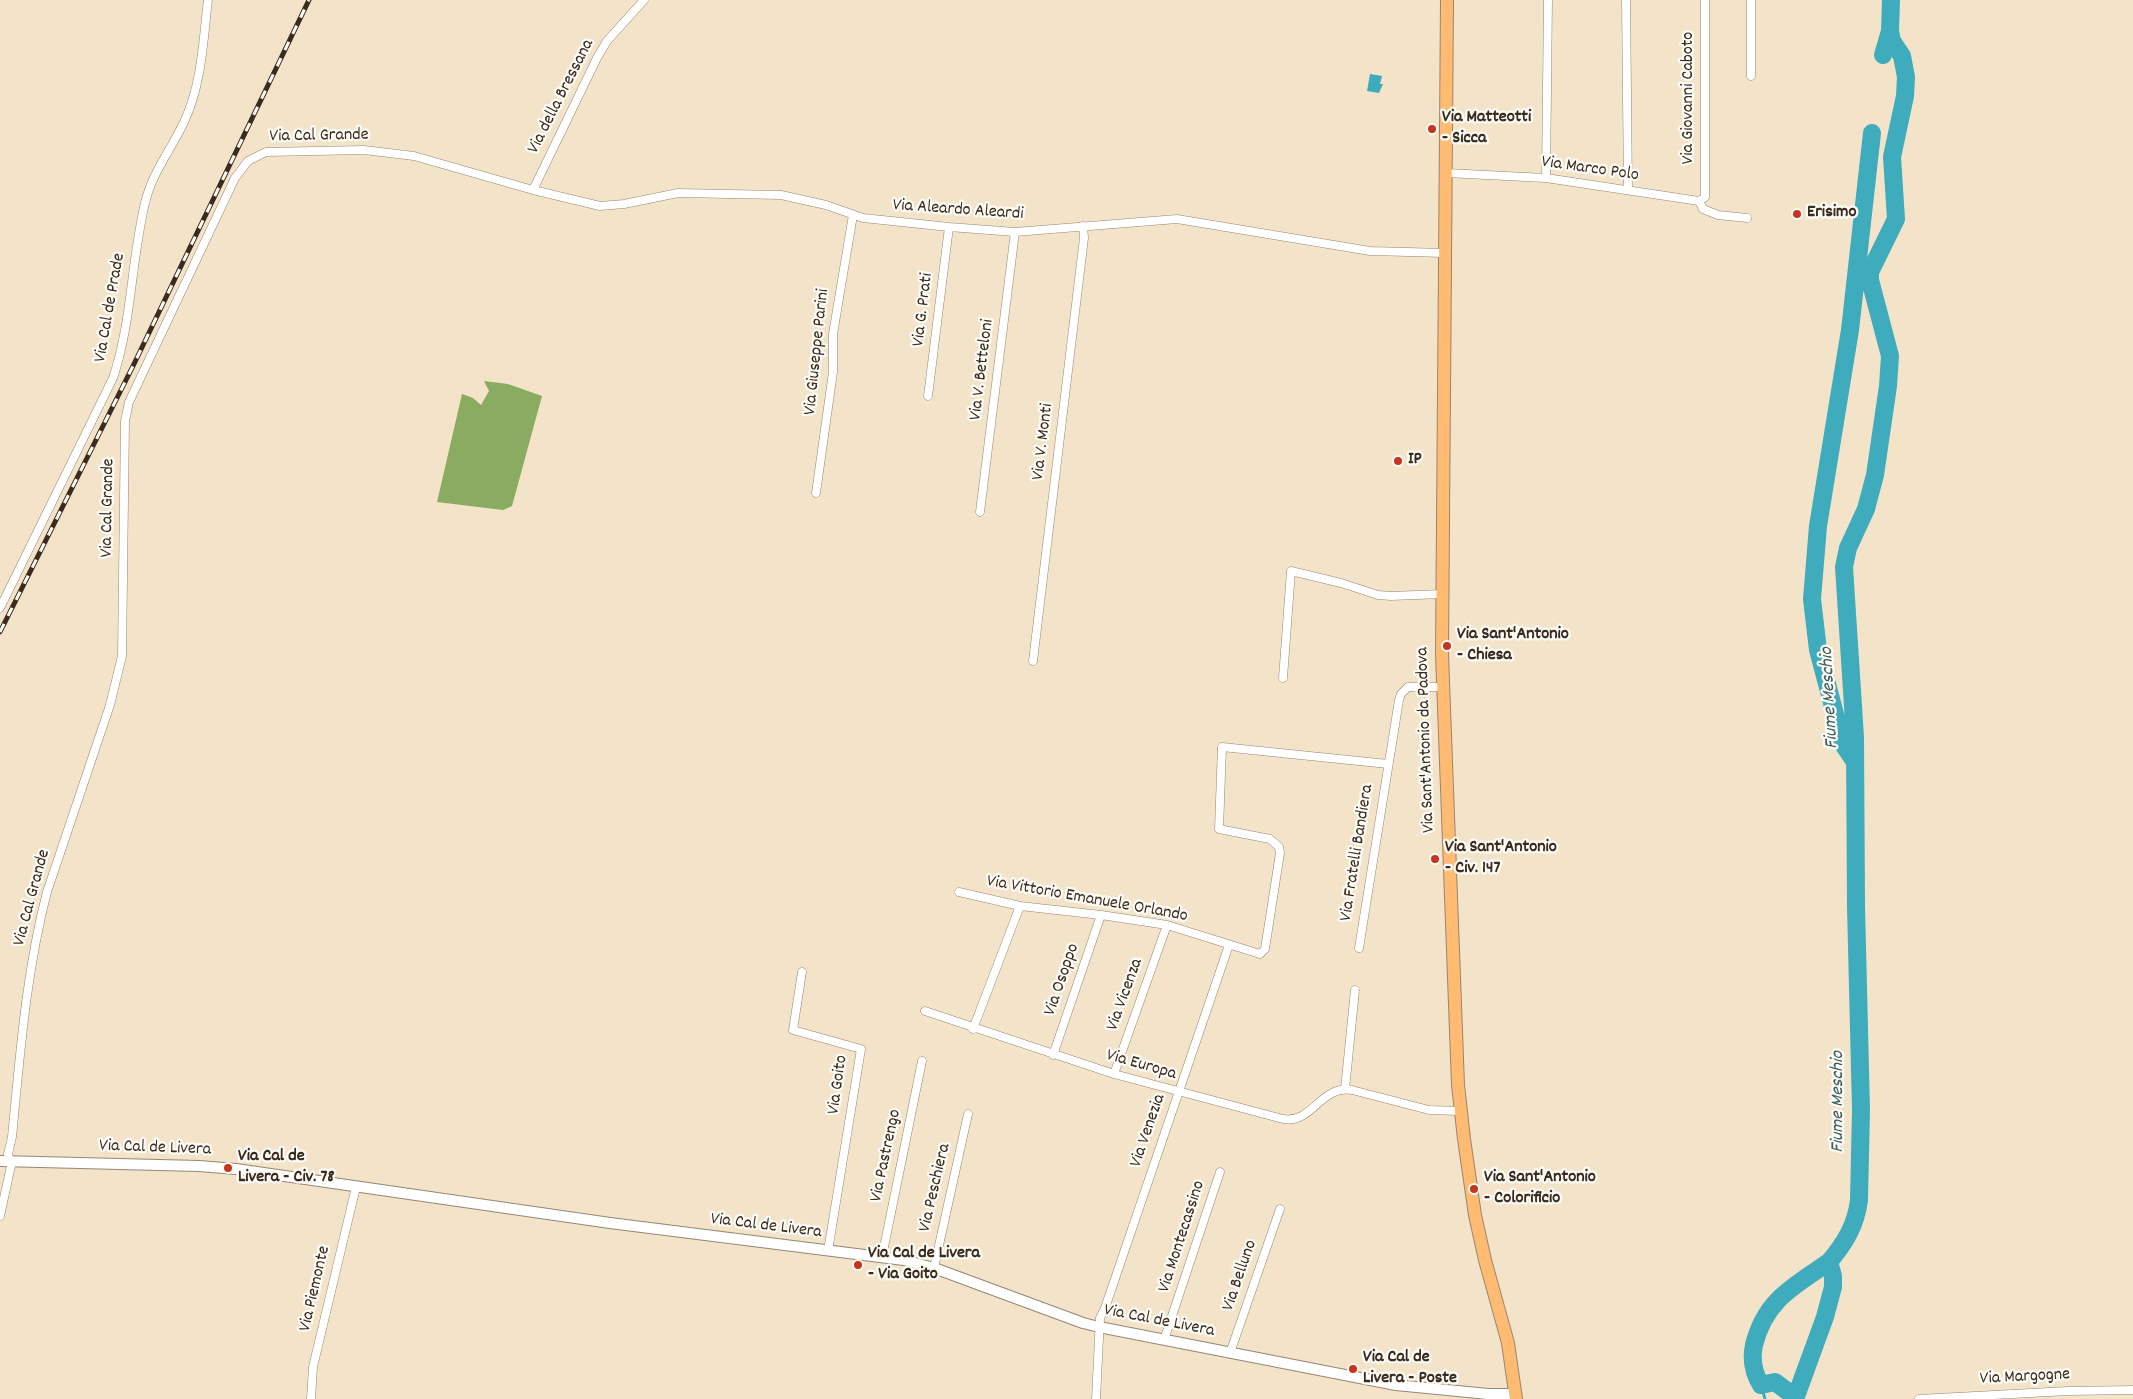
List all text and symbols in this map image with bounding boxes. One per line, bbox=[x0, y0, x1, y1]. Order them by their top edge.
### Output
street label: Via Giovanni Caboto bbox=[1679, 32, 1701, 164]
street label: Via della Bressana bbox=[524, 36, 600, 158]
place label: Via Matteotti - Sicca bbox=[1442, 108, 1531, 150]
marker: Via Matteotti - Sicca bbox=[1426, 123, 1438, 135]
street label: Via Cal Grande bbox=[269, 125, 369, 149]
street label: Via Marco Polo bbox=[1540, 152, 1640, 188]
street label: Via Aleardo Aleardi bbox=[892, 196, 1024, 226]
place label: Erisimo bbox=[1807, 203, 1856, 225]
marker: Erisimo bbox=[1791, 208, 1803, 220]
street label: Via Cal de Prade bbox=[91, 252, 131, 364]
street label: Via G. Prati bbox=[909, 272, 939, 348]
street label: Via Giuseppe Parini bbox=[801, 288, 835, 416]
street label: Via V. Betteloni bbox=[966, 318, 1000, 422]
street label: Via V. Monti bbox=[1029, 402, 1059, 482]
place label: IP bbox=[1408, 450, 1422, 472]
marker: IP bbox=[1392, 455, 1404, 467]
street label: Via Cal Grande bbox=[97, 458, 121, 558]
place label: Via Sant'Antonio - Chiesa bbox=[1457, 625, 1569, 668]
marker: Via Sant'Antonio - Chiesa bbox=[1441, 640, 1453, 652]
street label: Via Sant'Antonio da Padova bbox=[1413, 647, 1441, 833]
water label: Fiume Meschio bbox=[1817, 647, 1845, 749]
street label: Via Fratelli Bandiera bbox=[1337, 783, 1379, 923]
place label: Via Sant'Antonio - Civ. 147 bbox=[1445, 838, 1557, 881]
street label: Via Cal Grande bbox=[10, 847, 56, 949]
marker: Via Sant'Antonio - Civ. 147 bbox=[1429, 853, 1441, 865]
street label: Via Vittorio Emanuele Orlando bbox=[985, 872, 1189, 928]
street label: Via Osoppo bbox=[1041, 941, 1085, 1019]
street label: Via Vicenza bbox=[1103, 956, 1149, 1034]
street label: Via Europa bbox=[1103, 1046, 1179, 1086]
water label: Fiume Meschio bbox=[1828, 1051, 1850, 1153]
street label: Via Goito bbox=[824, 1054, 854, 1116]
street label: Via Venezia bbox=[1126, 1092, 1172, 1170]
street label: Via Pastrengo bbox=[867, 1108, 907, 1204]
street label: Via Cal de Livera bbox=[99, 1136, 211, 1162]
street label: Via Peschiera bbox=[915, 1142, 957, 1234]
place label: Via Cal de Livera - Civ. 78 bbox=[238, 1147, 335, 1190]
marker: Via Cal de Livera - Civ. 78 bbox=[222, 1162, 234, 1174]
place label: Via Sant'Antonio - Colorificio bbox=[1484, 1168, 1596, 1210]
street label: Via Montecassino bbox=[1155, 1178, 1211, 1296]
marker: Via Sant'Antonio - Colorificio bbox=[1468, 1183, 1480, 1195]
street label: Via Cal de Livera bbox=[709, 1209, 823, 1245]
street label: Via Belluno bbox=[1219, 1238, 1263, 1314]
street label: Via Piemonte bbox=[296, 1244, 336, 1334]
place label: Via Cal de Livera - Via Goito bbox=[868, 1244, 980, 1286]
marker: Via Cal de Livera - Via Goito bbox=[852, 1259, 864, 1271]
street label: Via Cal de Livera bbox=[1102, 1301, 1216, 1343]
place label: Via Cal de Livera - Poste bbox=[1363, 1348, 1457, 1390]
marker: Via Cal de Livera - Poste bbox=[1347, 1363, 1359, 1375]
street label: Via Margogne bbox=[1979, 1365, 2071, 1391]

